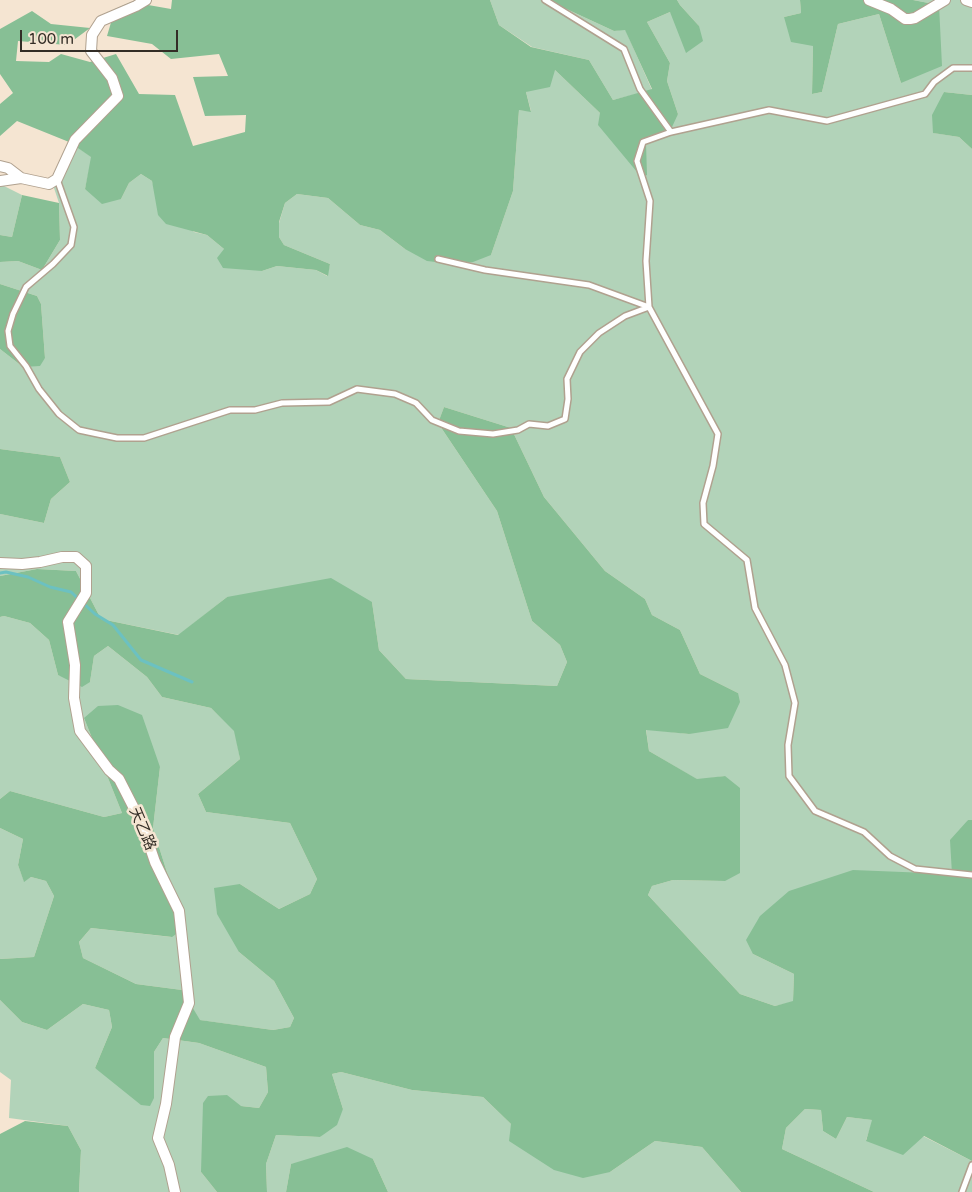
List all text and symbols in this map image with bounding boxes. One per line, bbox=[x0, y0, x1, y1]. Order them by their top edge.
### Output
scale bar bbox=[22, 20, 180, 52]
text: 100 m bbox=[28, 30, 74, 48]
street label: 天乙路 bbox=[125, 805, 159, 853]

